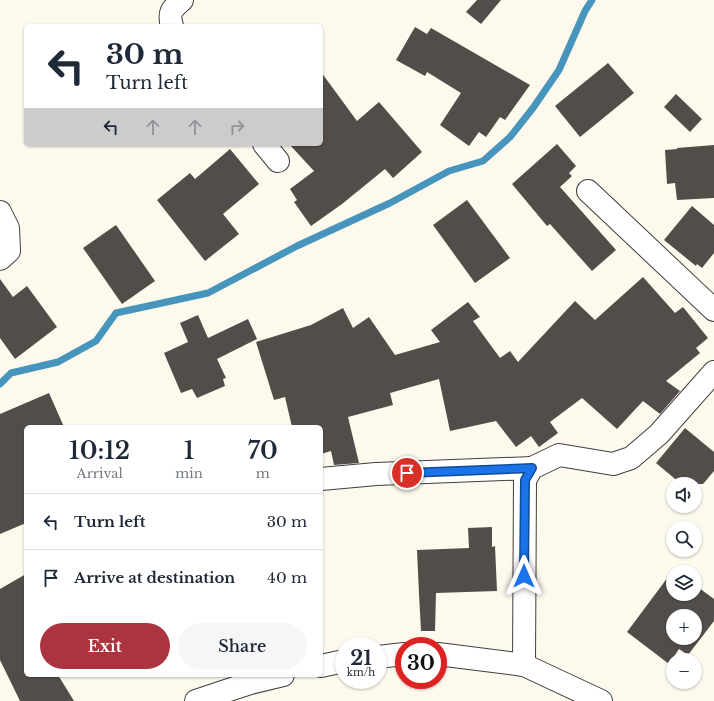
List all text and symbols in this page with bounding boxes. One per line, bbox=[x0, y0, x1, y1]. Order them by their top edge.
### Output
text: 30 m bbox=[106, 37, 183, 72]
icon: left bbox=[40, 40, 92, 92]
text: Turn left bbox=[106, 72, 188, 94]
icon: left bbox=[100, 116, 122, 138]
icon: ahead bbox=[142, 116, 164, 138]
icon: ahead bbox=[184, 116, 206, 138]
icon: right bbox=[226, 116, 248, 138]
text: 10:12 bbox=[69, 436, 130, 465]
text: 1 bbox=[184, 436, 194, 465]
text: 70 bbox=[248, 436, 278, 465]
pin bbox=[390, 456, 424, 490]
icon: arrive bbox=[396, 462, 418, 484]
text: Arrival bbox=[77, 465, 123, 482]
text: min bbox=[175, 465, 203, 482]
text: m bbox=[256, 465, 270, 482]
map controls bbox=[666, 477, 702, 689]
button: sound bbox=[666, 477, 702, 513]
icon: left bbox=[40, 511, 62, 533]
text: Turn left bbox=[74, 512, 145, 531]
text: 30 m bbox=[267, 512, 307, 531]
button: search bbox=[666, 521, 702, 557]
position arrow bbox=[503, 555, 545, 597]
button: layers bbox=[666, 565, 702, 601]
icon: arrive bbox=[40, 567, 62, 589]
text: Arrive at destination bbox=[74, 568, 235, 587]
text: 40 m bbox=[267, 568, 307, 587]
button: + bbox=[666, 609, 702, 645]
button: Exit bbox=[40, 623, 170, 669]
button: Share bbox=[178, 623, 307, 669]
speed limit sign: 30 bbox=[395, 637, 447, 689]
text: 21 bbox=[350, 646, 372, 670]
button: − bbox=[666, 653, 702, 689]
text: km/h bbox=[347, 666, 375, 679]

